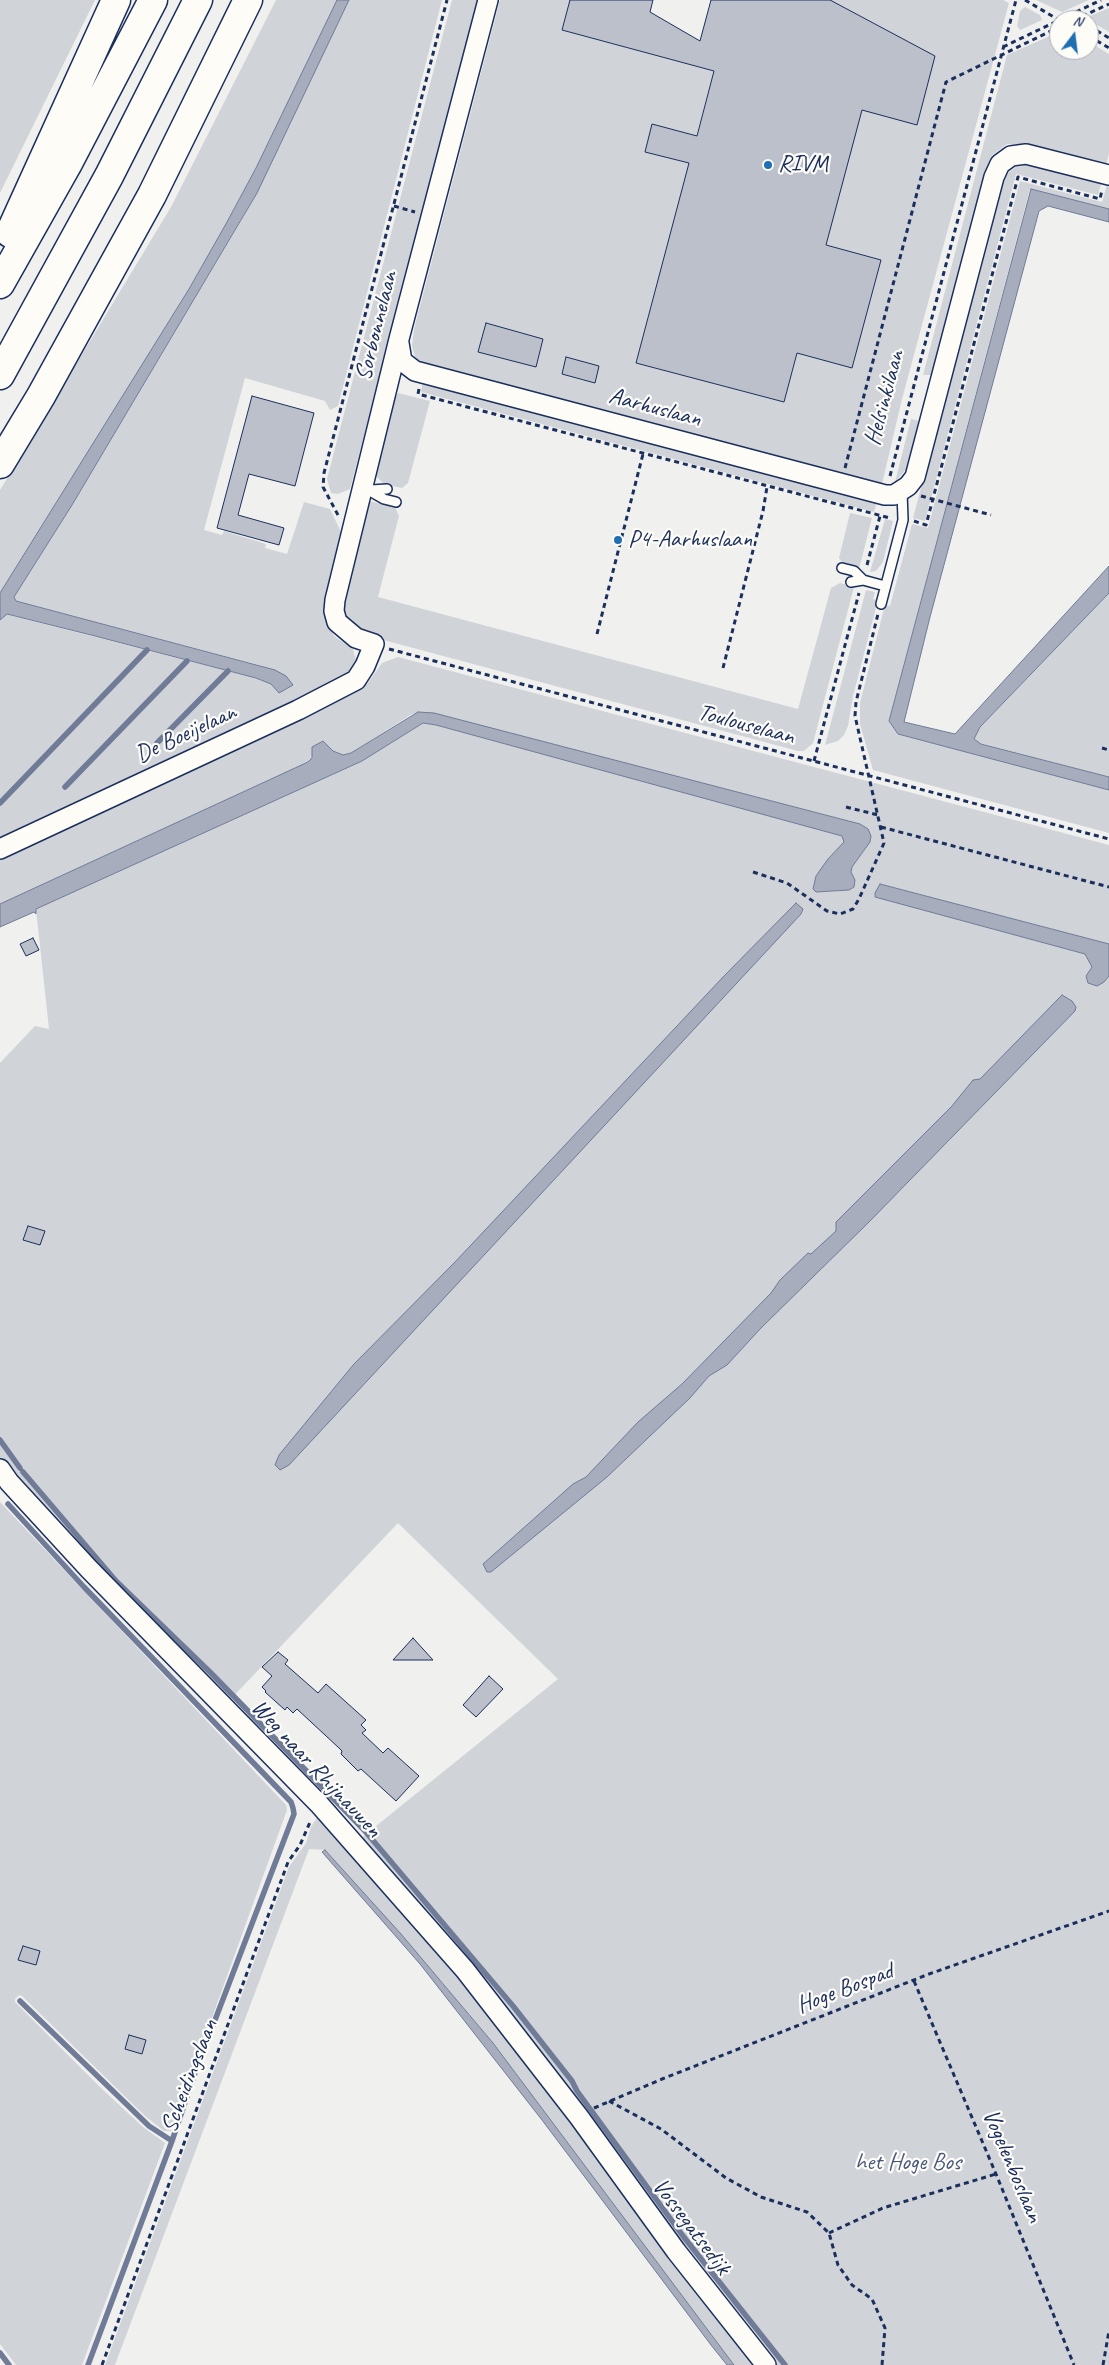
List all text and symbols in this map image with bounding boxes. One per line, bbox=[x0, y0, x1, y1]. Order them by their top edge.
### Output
north arrow bbox=[1049, 10, 1099, 60]
text: N bbox=[1071, 12, 1084, 30]
place label: RIVM bbox=[778, 151, 828, 179]
marker: RIVM bbox=[762, 159, 774, 171]
street label: Sorbonnelaan bbox=[350, 268, 404, 384]
street label: Helsinkilaan bbox=[858, 347, 912, 449]
street label: Aarhuslaan bbox=[606, 382, 704, 434]
place label: P4-Aarhuslaan bbox=[628, 526, 752, 554]
marker: P4-Aarhuslaan bbox=[612, 534, 624, 546]
street label: De Boeijelaan bbox=[131, 698, 241, 770]
street label: Toulouselaan bbox=[695, 698, 797, 752]
street label: Weg naar Rhijnauwen bbox=[245, 1694, 387, 1844]
street label: Hoge Bospad bbox=[793, 1957, 897, 2021]
street label: Scheidingslaan bbox=[155, 2015, 225, 2137]
street label: Vogelenboslaan bbox=[975, 2105, 1049, 2227]
park label: het Hoge Bos bbox=[855, 2149, 961, 2177]
street label: Vossegatsedijk bbox=[645, 2173, 737, 2281]

